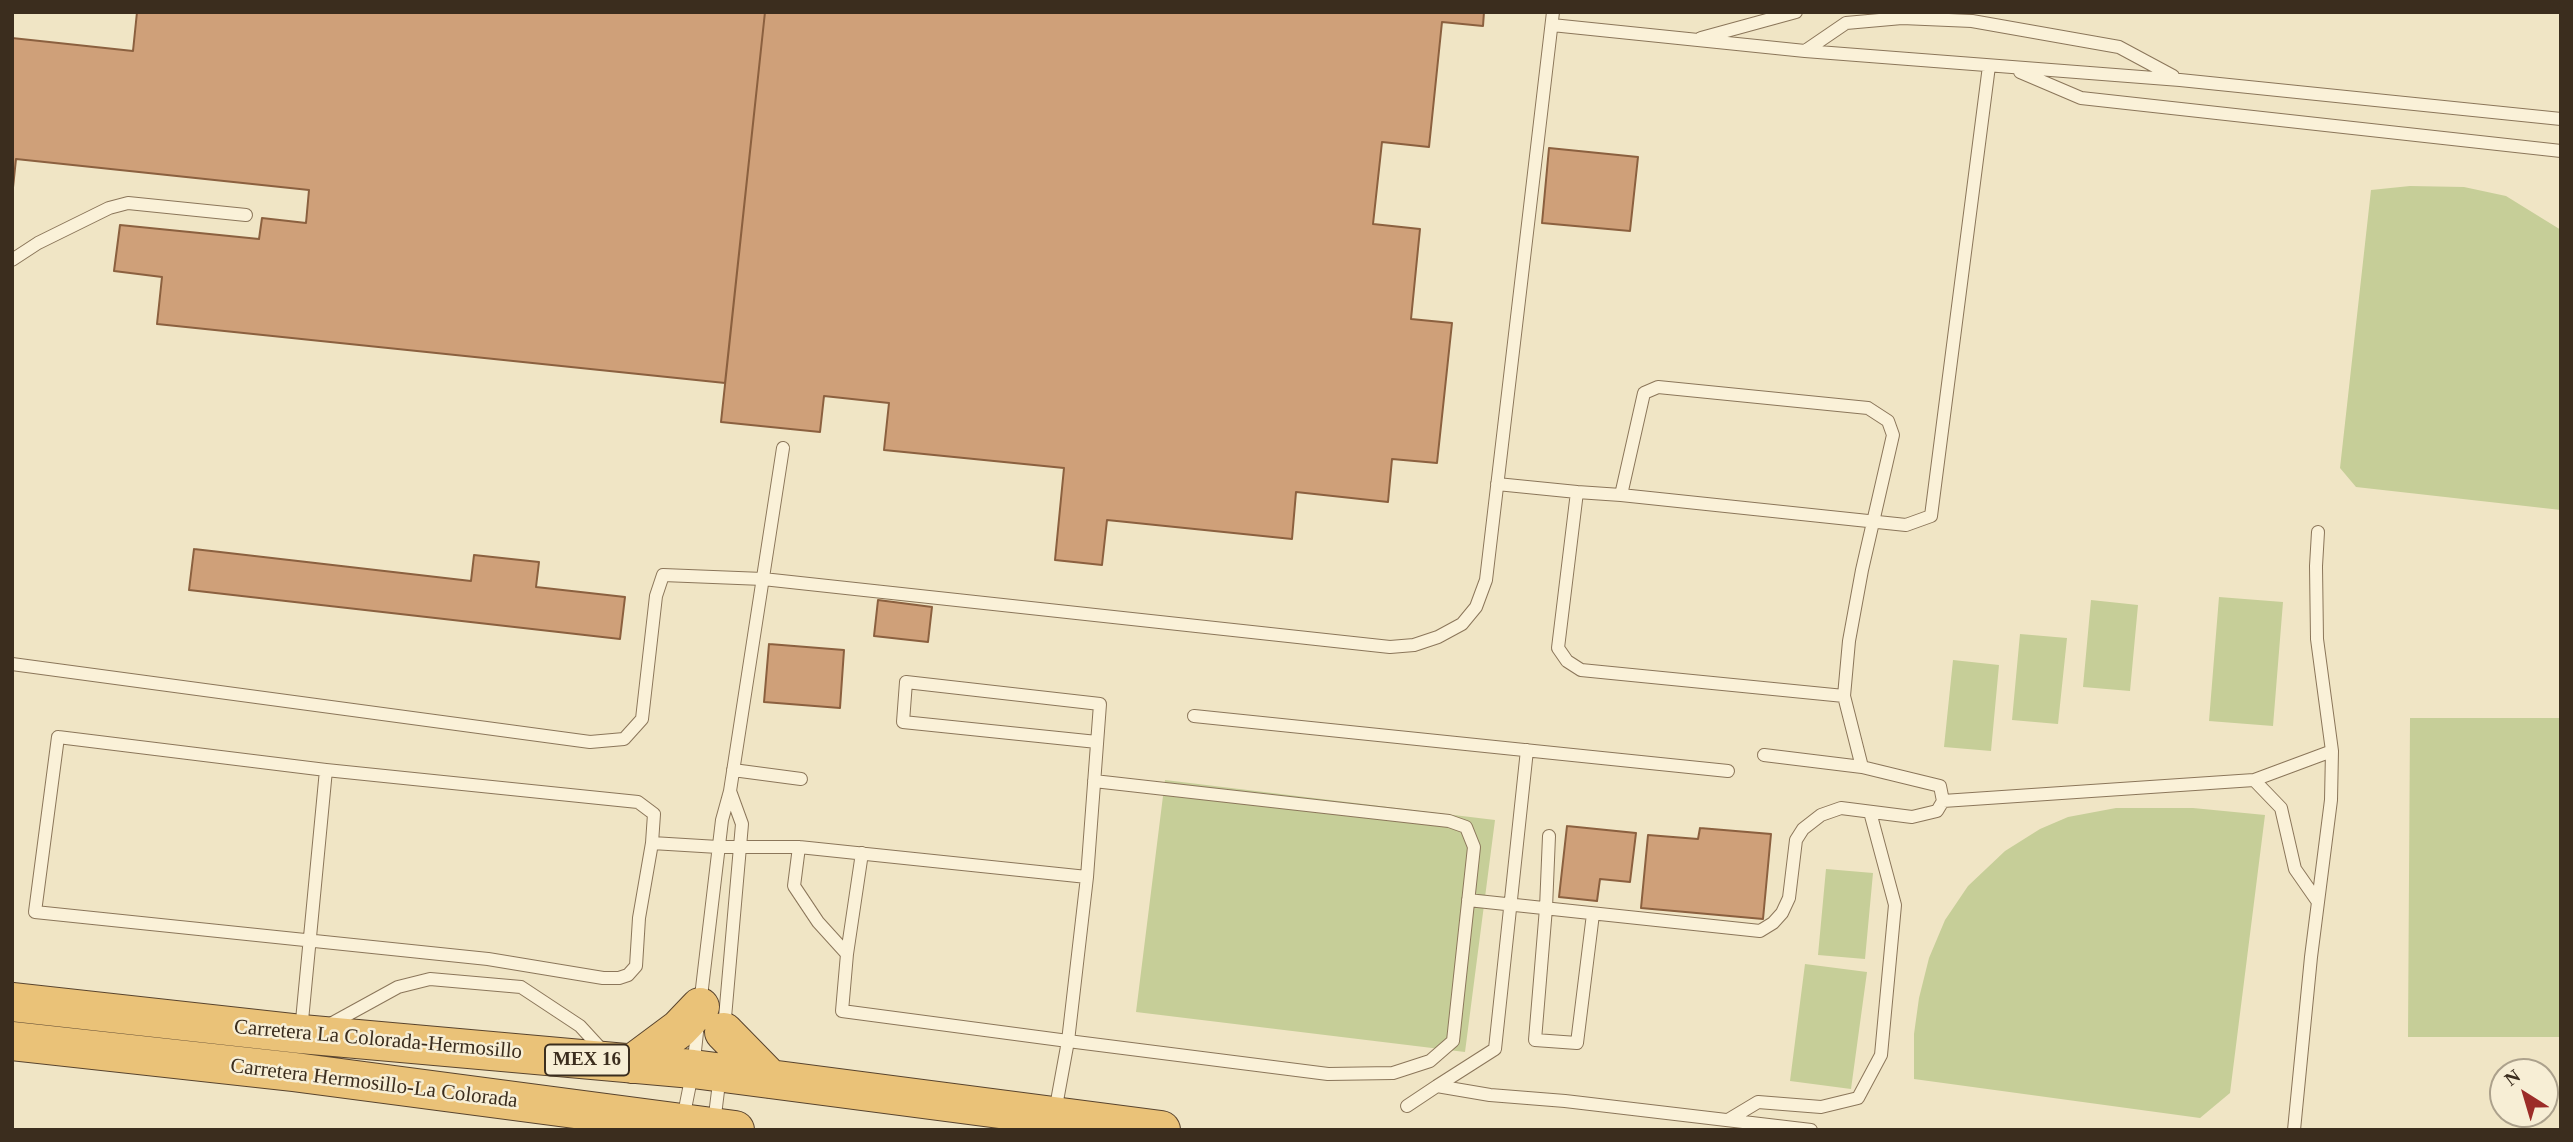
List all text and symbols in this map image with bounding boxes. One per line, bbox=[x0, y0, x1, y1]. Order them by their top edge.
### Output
street label: Carretera La Colorada-Hermosillo bbox=[233, 1015, 523, 1065]
road number: MEX 16 bbox=[545, 1044, 629, 1076]
street label: Carretera Hermosillo-La Colorada bbox=[229, 1054, 519, 1114]
north arrow bbox=[2489, 1058, 2559, 1128]
text: N bbox=[2500, 1065, 2524, 1090]

